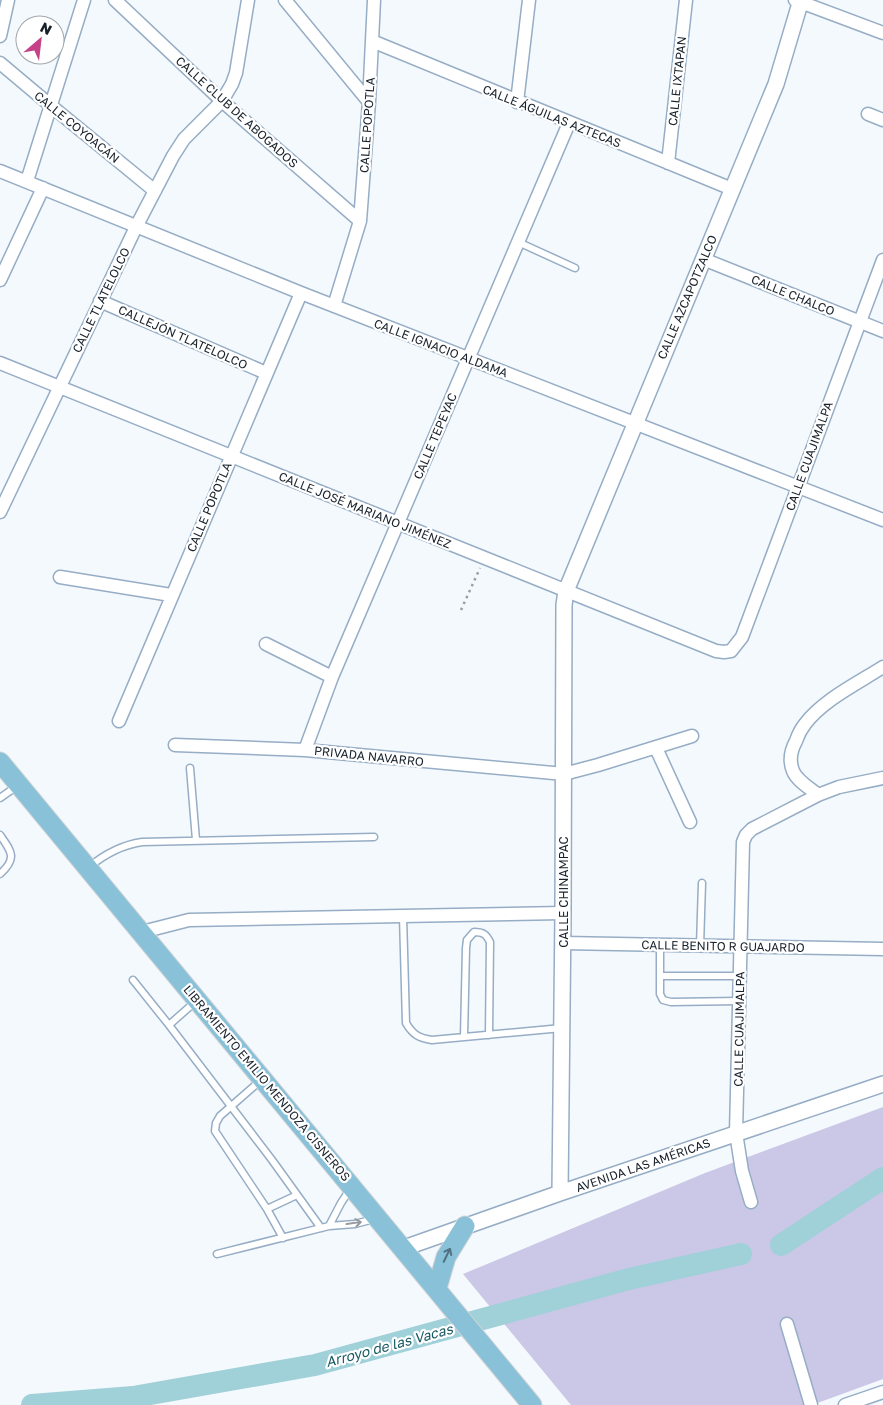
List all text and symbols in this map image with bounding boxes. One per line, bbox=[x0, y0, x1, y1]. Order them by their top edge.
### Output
north arrow bbox=[15, 15, 65, 65]
text: N bbox=[38, 18, 55, 38]
street label: CALLE IXTAPAN bbox=[665, 35, 689, 127]
street label: CALLE CLUB DE ABOGADOS bbox=[173, 53, 301, 171]
street label: CALLE POPOTLA bbox=[356, 77, 378, 173]
street label: CALLE ÁGUILAS AZTECAS bbox=[481, 81, 624, 151]
street label: CALLE COYOACÁN bbox=[31, 88, 123, 166]
street label: CALLE AZCAPOTZALCO bbox=[654, 232, 720, 361]
street label: CALLE TLATELOLCO bbox=[69, 245, 133, 355]
street label: CALLE CHALCO bbox=[749, 271, 837, 319]
street label: CALLEJÓN TLATELOLCO bbox=[116, 302, 250, 372]
street label: CALLE IGNACIO ALDAMA bbox=[372, 315, 510, 381]
street label: CALLE TEPEYAC bbox=[410, 391, 460, 481]
street label: CALLE CUAJIMALPA bbox=[782, 399, 836, 513]
street label: CALLE POPOTLA bbox=[183, 460, 235, 554]
street label: CALLE JOSÉ MARIANO JIMÉNEZ bbox=[277, 468, 453, 552]
street label: PRIVADA NAVARRO bbox=[313, 743, 425, 769]
street label: CALLE CHINAMPAC bbox=[556, 836, 571, 948]
street label: CALLE BENITO R GUAJARDO bbox=[641, 937, 805, 955]
street label: CALLE CUAJIMALPA bbox=[730, 971, 748, 1087]
street label: LIBRAMIENTO EMILIO MENDOZA CISNEROS bbox=[180, 982, 354, 1184]
street label: AVENIDA LAS AMÉRICAS bbox=[574, 1135, 713, 1195]
one-way arrow bbox=[346, 1218, 362, 1228]
one-way arrow bbox=[443, 1248, 452, 1263]
water label: Arroyo de las Vacas bbox=[324, 1320, 455, 1370]

